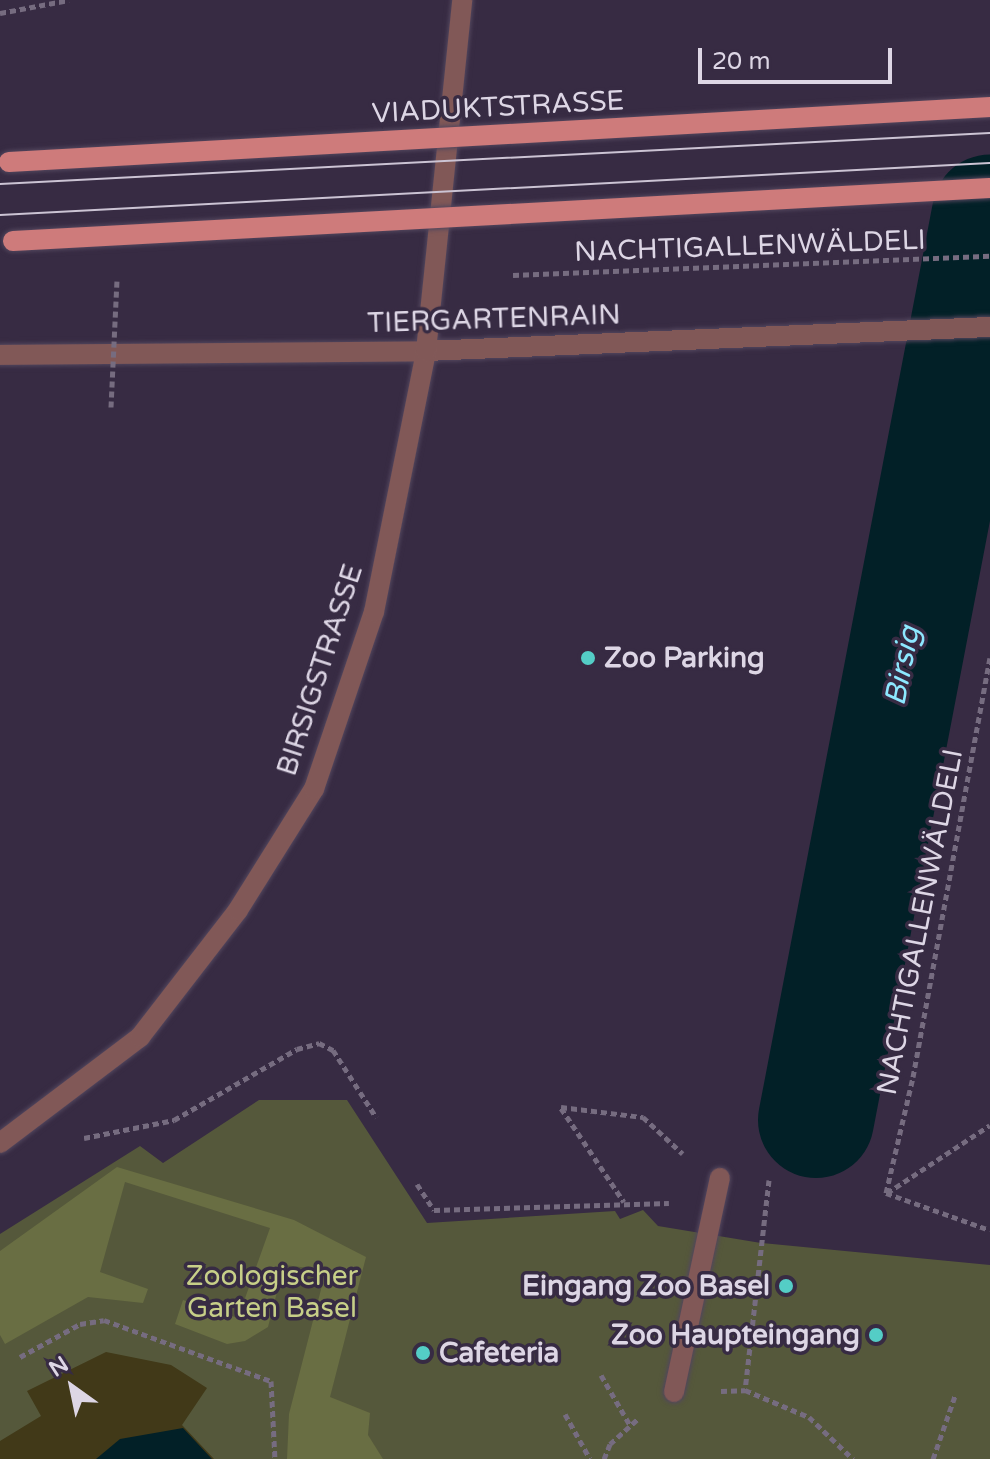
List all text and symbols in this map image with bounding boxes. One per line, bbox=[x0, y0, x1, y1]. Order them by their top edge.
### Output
scale bar bbox=[702, 32, 896, 82]
text: 20 m bbox=[712, 47, 770, 76]
street label: VIADUKTSTRASSE bbox=[371, 84, 625, 130]
street label: NACHTIGALLENWÄLDELI bbox=[574, 223, 926, 269]
street label: TIERGARTENRAIN bbox=[367, 298, 621, 340]
street label: BIRSIGSTRASSE bbox=[270, 560, 370, 780]
water label: Birsig bbox=[878, 623, 928, 709]
place label: Zoo Parking bbox=[604, 641, 765, 675]
marker: Zoo Parking bbox=[579, 649, 597, 667]
street label: NACHTIGALLENWÄLDELI bbox=[870, 746, 970, 1098]
park label: Zoologischer Garten Basel bbox=[186, 1259, 358, 1325]
place label: Eingang Zoo Basel bbox=[522, 1269, 770, 1303]
marker: Eingang Zoo Basel bbox=[777, 1277, 795, 1295]
place label: Zoo Haupteingang bbox=[611, 1318, 860, 1352]
marker: Zoo Haupteingang bbox=[867, 1326, 885, 1344]
place label: Cafeteria bbox=[439, 1336, 559, 1370]
marker: Cafeteria bbox=[414, 1344, 432, 1362]
north arrow bbox=[32, 1347, 112, 1427]
text: N bbox=[44, 1351, 73, 1383]

